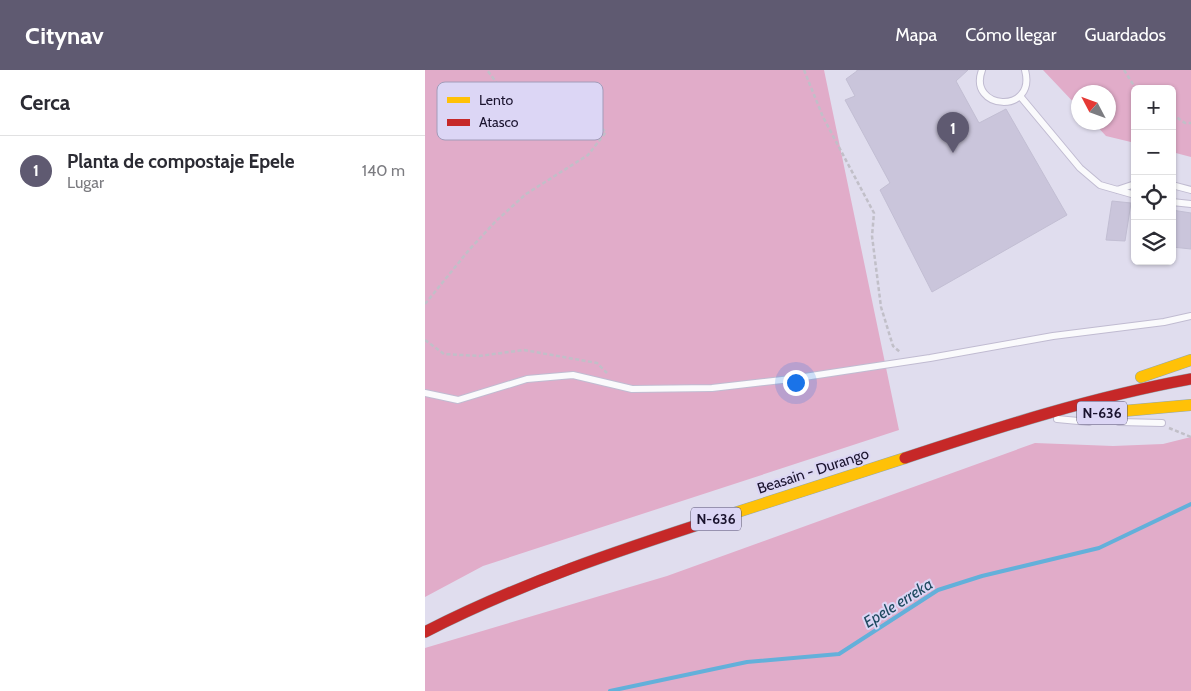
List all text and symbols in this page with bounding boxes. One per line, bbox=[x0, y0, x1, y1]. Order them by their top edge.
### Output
text: Citynav bbox=[25, 21, 104, 50]
text: Mapa bbox=[895, 24, 937, 46]
text: Cómo llegar bbox=[965, 24, 1057, 46]
text: Guardados bbox=[1085, 24, 1166, 46]
legend bbox=[437, 82, 603, 140]
north arrow bbox=[1071, 85, 1116, 130]
map controls bbox=[1131, 85, 1176, 265]
button: + bbox=[1131, 85, 1176, 130]
text: Cerca bbox=[20, 90, 70, 115]
text: Lento bbox=[479, 91, 513, 109]
pin: 1 bbox=[937, 112, 969, 153]
text: Atasco bbox=[479, 113, 519, 131]
button: − bbox=[1131, 130, 1176, 175]
text: Planta de compostaje Epele bbox=[67, 150, 295, 173]
text: 1 bbox=[33, 161, 39, 180]
text: 140 m bbox=[362, 161, 405, 180]
text: Lugar bbox=[67, 173, 104, 192]
button: locate bbox=[1131, 175, 1176, 220]
button: layers bbox=[1131, 220, 1176, 265]
your location bbox=[783, 370, 809, 396]
road number: N-636 bbox=[1077, 402, 1127, 424]
street label: Beasain - Durango bbox=[755, 444, 871, 498]
road number: N-636 bbox=[691, 508, 741, 530]
water label: Epele erreka bbox=[860, 574, 936, 632]

